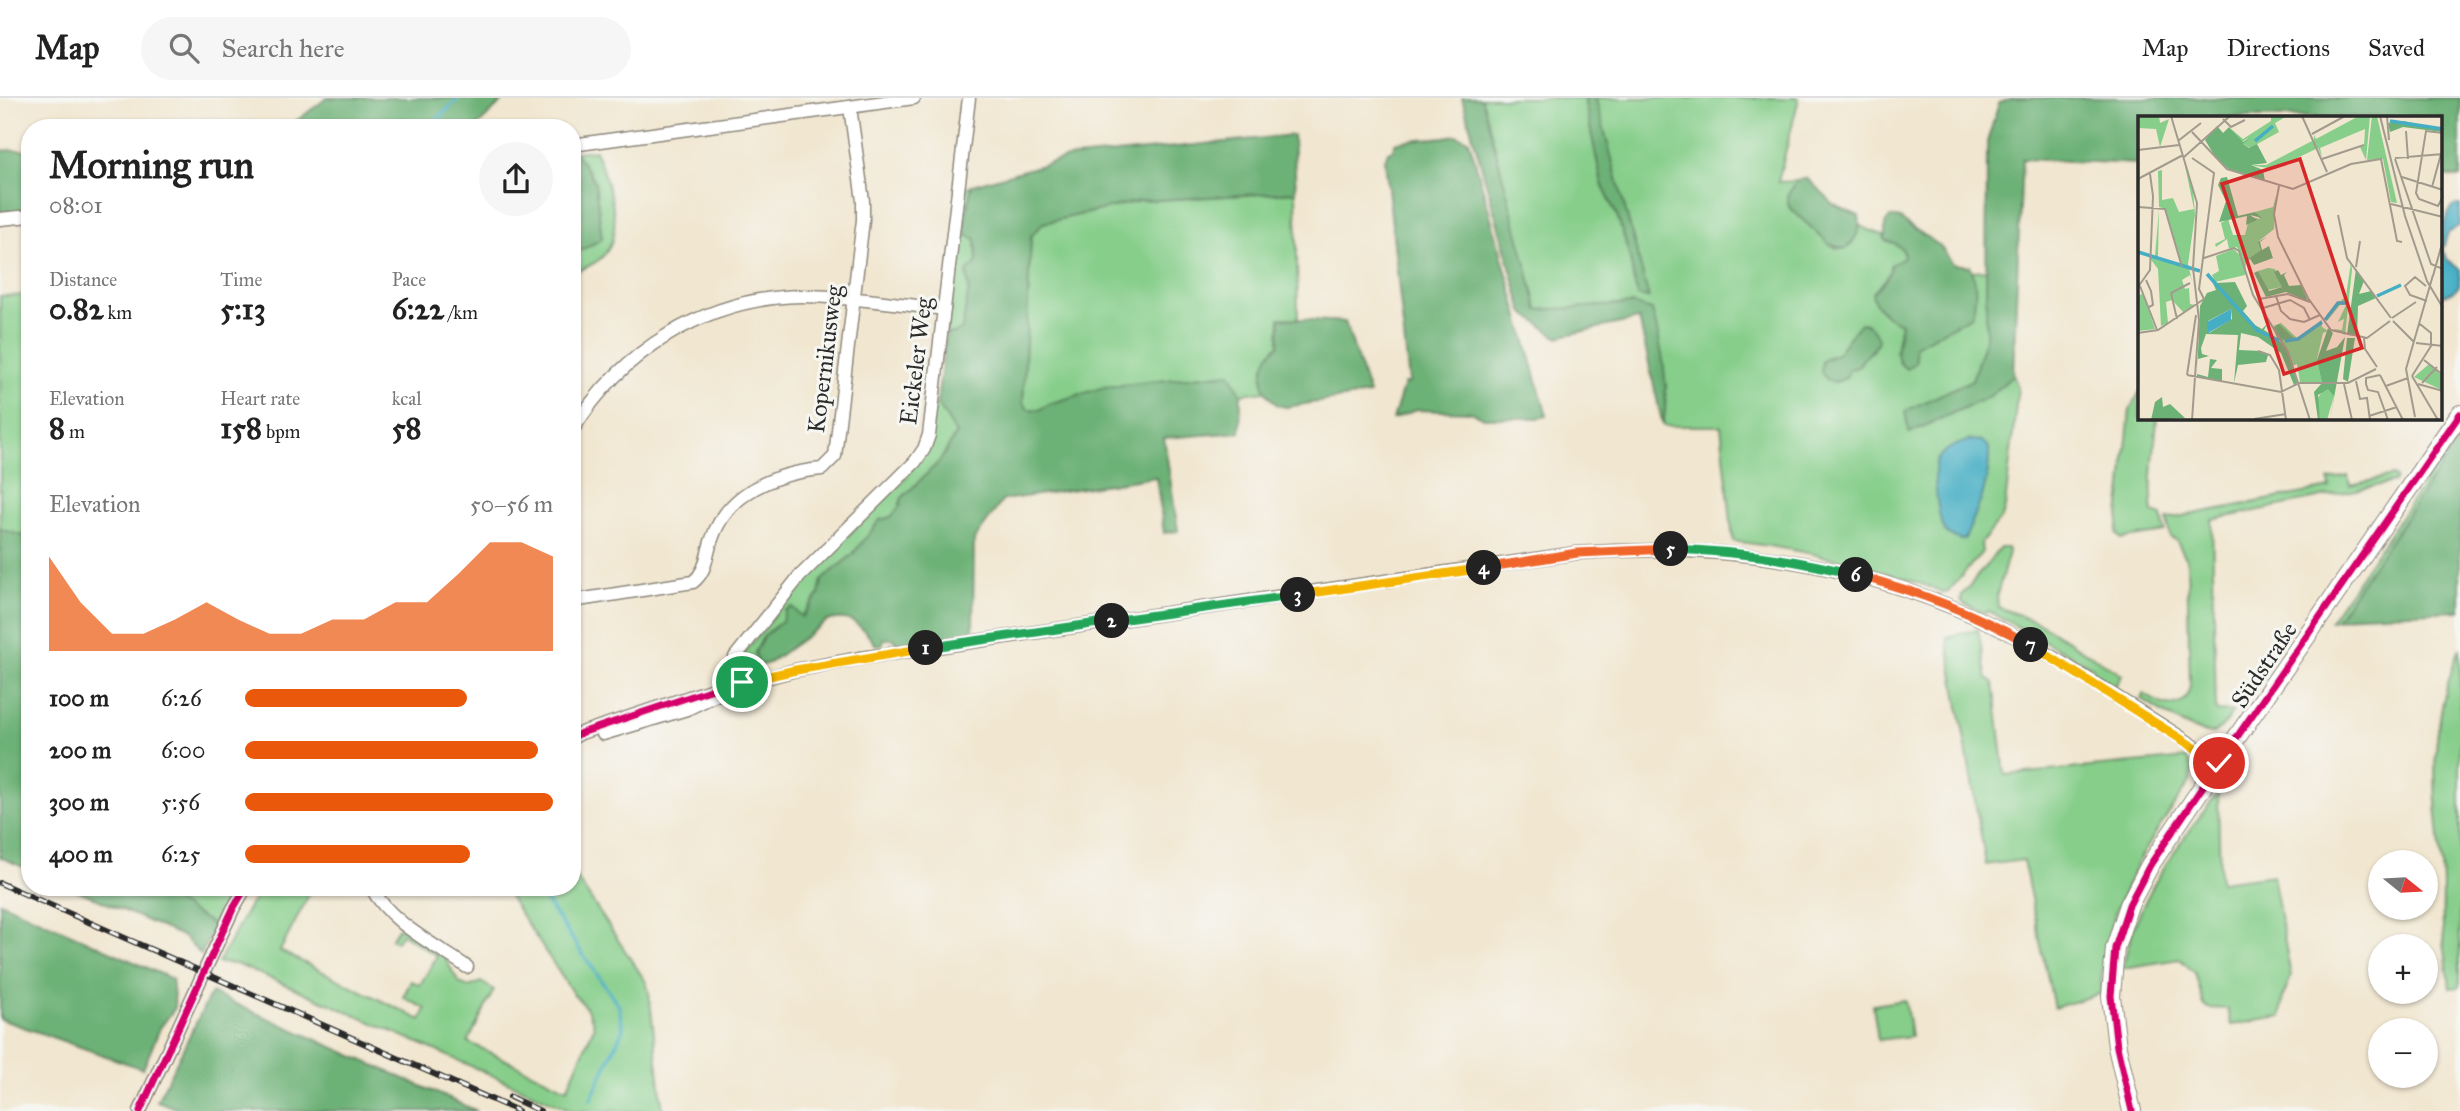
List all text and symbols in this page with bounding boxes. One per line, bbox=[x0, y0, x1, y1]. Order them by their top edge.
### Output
search box bbox=[141, 17, 631, 80]
text: Map bbox=[35, 28, 99, 68]
icon: search bbox=[165, 29, 203, 67]
text: Search here bbox=[221, 32, 345, 64]
text: Map bbox=[2142, 33, 2189, 63]
text: Directions bbox=[2227, 33, 2330, 63]
text: Saved bbox=[2368, 33, 2425, 63]
inset map bbox=[2138, 116, 2442, 420]
text: Morning run bbox=[49, 142, 254, 188]
button: share bbox=[479, 142, 553, 216]
text: 08:01 bbox=[49, 191, 103, 219]
text: Distance bbox=[49, 268, 117, 291]
text: Time bbox=[220, 268, 262, 291]
text: Pace bbox=[392, 268, 426, 291]
street label: Kopernikusweg bbox=[801, 282, 849, 435]
text: 0.82 bbox=[49, 291, 103, 327]
text: 5:13 bbox=[220, 291, 266, 327]
text: 6:22 bbox=[392, 291, 444, 327]
street label: Eickeler Weg bbox=[893, 295, 939, 427]
text: km bbox=[103, 301, 132, 324]
text: /km bbox=[444, 301, 478, 324]
text: Elevation bbox=[49, 387, 124, 410]
text: Heart rate bbox=[220, 387, 300, 410]
text: kcal bbox=[392, 387, 422, 410]
text: 8 bbox=[49, 410, 65, 446]
text: 158 bbox=[220, 410, 262, 446]
text: 58 bbox=[392, 410, 422, 446]
text: m bbox=[65, 420, 85, 443]
text: bpm bbox=[262, 420, 301, 443]
text: Elevation bbox=[49, 490, 140, 518]
text: 50–56 m bbox=[470, 490, 553, 518]
pin: 5 bbox=[1654, 532, 1688, 566]
text: 5 bbox=[1666, 537, 1675, 560]
pin: 4 bbox=[1466, 550, 1502, 586]
text: 4 bbox=[1478, 556, 1489, 579]
pin: 6 bbox=[1839, 558, 1874, 592]
text: 6 bbox=[1851, 563, 1860, 586]
pin: 3 bbox=[1280, 578, 1316, 612]
text: 3 bbox=[1294, 583, 1301, 606]
pin: 2 bbox=[1094, 603, 1130, 638]
text: 2 bbox=[1107, 609, 1116, 632]
street label: Südstraße bbox=[2224, 616, 2304, 714]
pin: 7 bbox=[2014, 628, 2048, 662]
pin: 1 bbox=[908, 630, 944, 666]
text: 7 bbox=[2025, 633, 2036, 656]
text: 1 bbox=[922, 636, 929, 659]
pin bbox=[712, 652, 772, 712]
icon: arrive bbox=[723, 663, 761, 701]
text: 100 m bbox=[49, 684, 109, 712]
text: 6:26 bbox=[161, 684, 202, 712]
pin bbox=[2189, 733, 2249, 793]
text: 200 m bbox=[49, 736, 111, 764]
text: 6:00 bbox=[161, 736, 205, 764]
icon: check bbox=[2200, 744, 2238, 782]
text: 300 m bbox=[49, 788, 109, 816]
text: 5:56 bbox=[161, 788, 200, 816]
text: 400 m bbox=[49, 840, 113, 868]
text: 6:25 bbox=[161, 840, 200, 868]
north arrow bbox=[2368, 850, 2438, 920]
map controls bbox=[2368, 850, 2438, 1088]
button: + bbox=[2368, 934, 2438, 1004]
button: − bbox=[2368, 1018, 2438, 1088]

